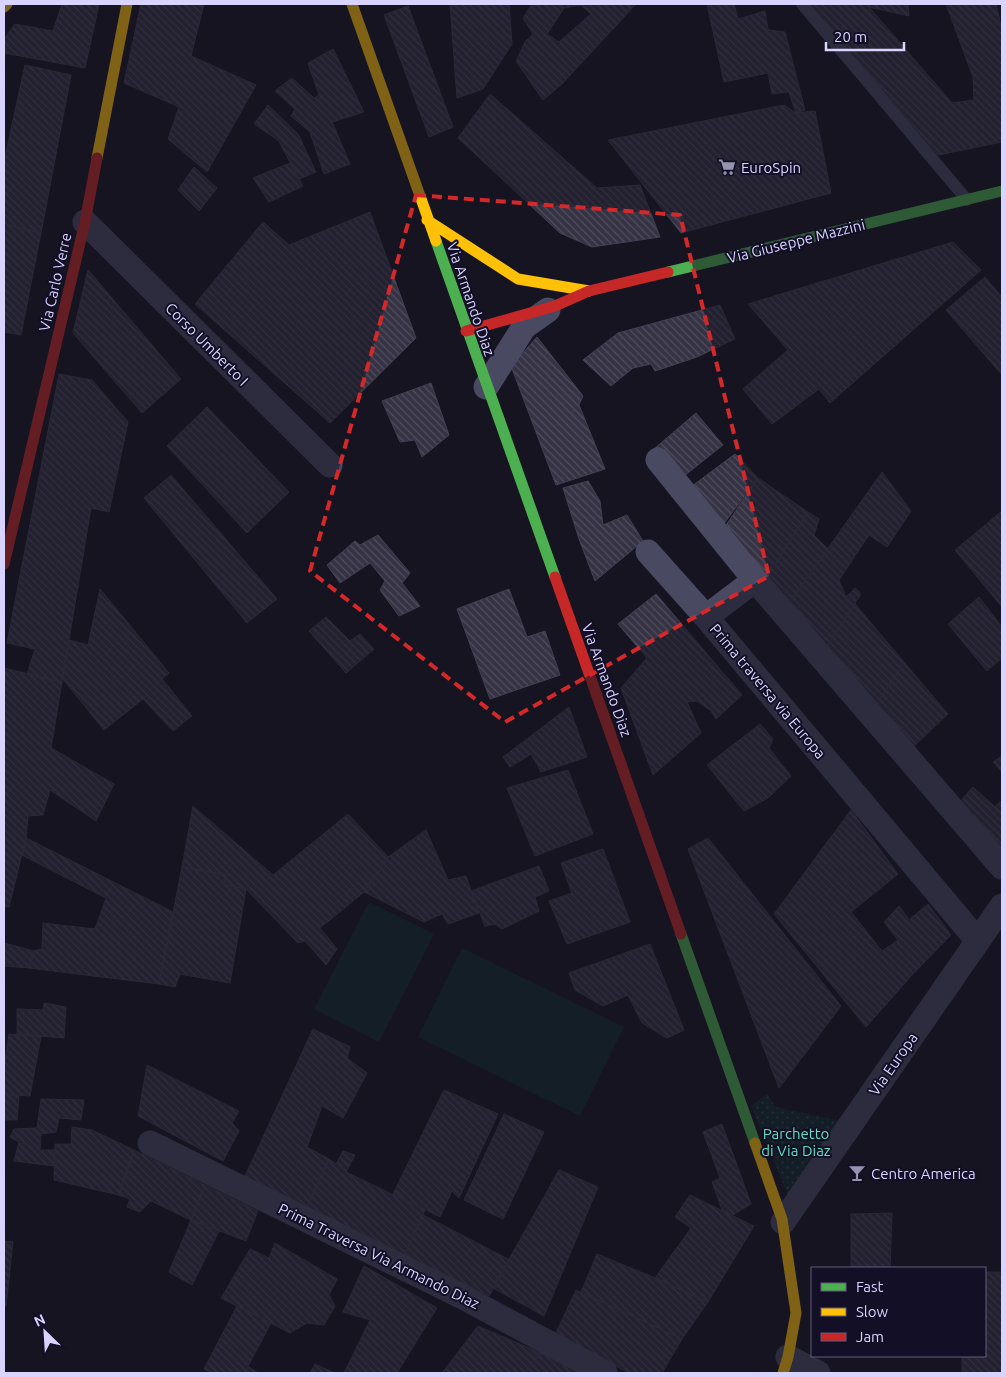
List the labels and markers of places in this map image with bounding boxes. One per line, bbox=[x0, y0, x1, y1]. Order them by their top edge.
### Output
supermarket icon: EuroSpin bbox=[717, 157, 737, 177]
place label: EuroSpin bbox=[741, 159, 801, 176]
bar icon: Centro America bbox=[847, 1163, 867, 1183]
place label: Centro America bbox=[871, 1165, 976, 1182]

